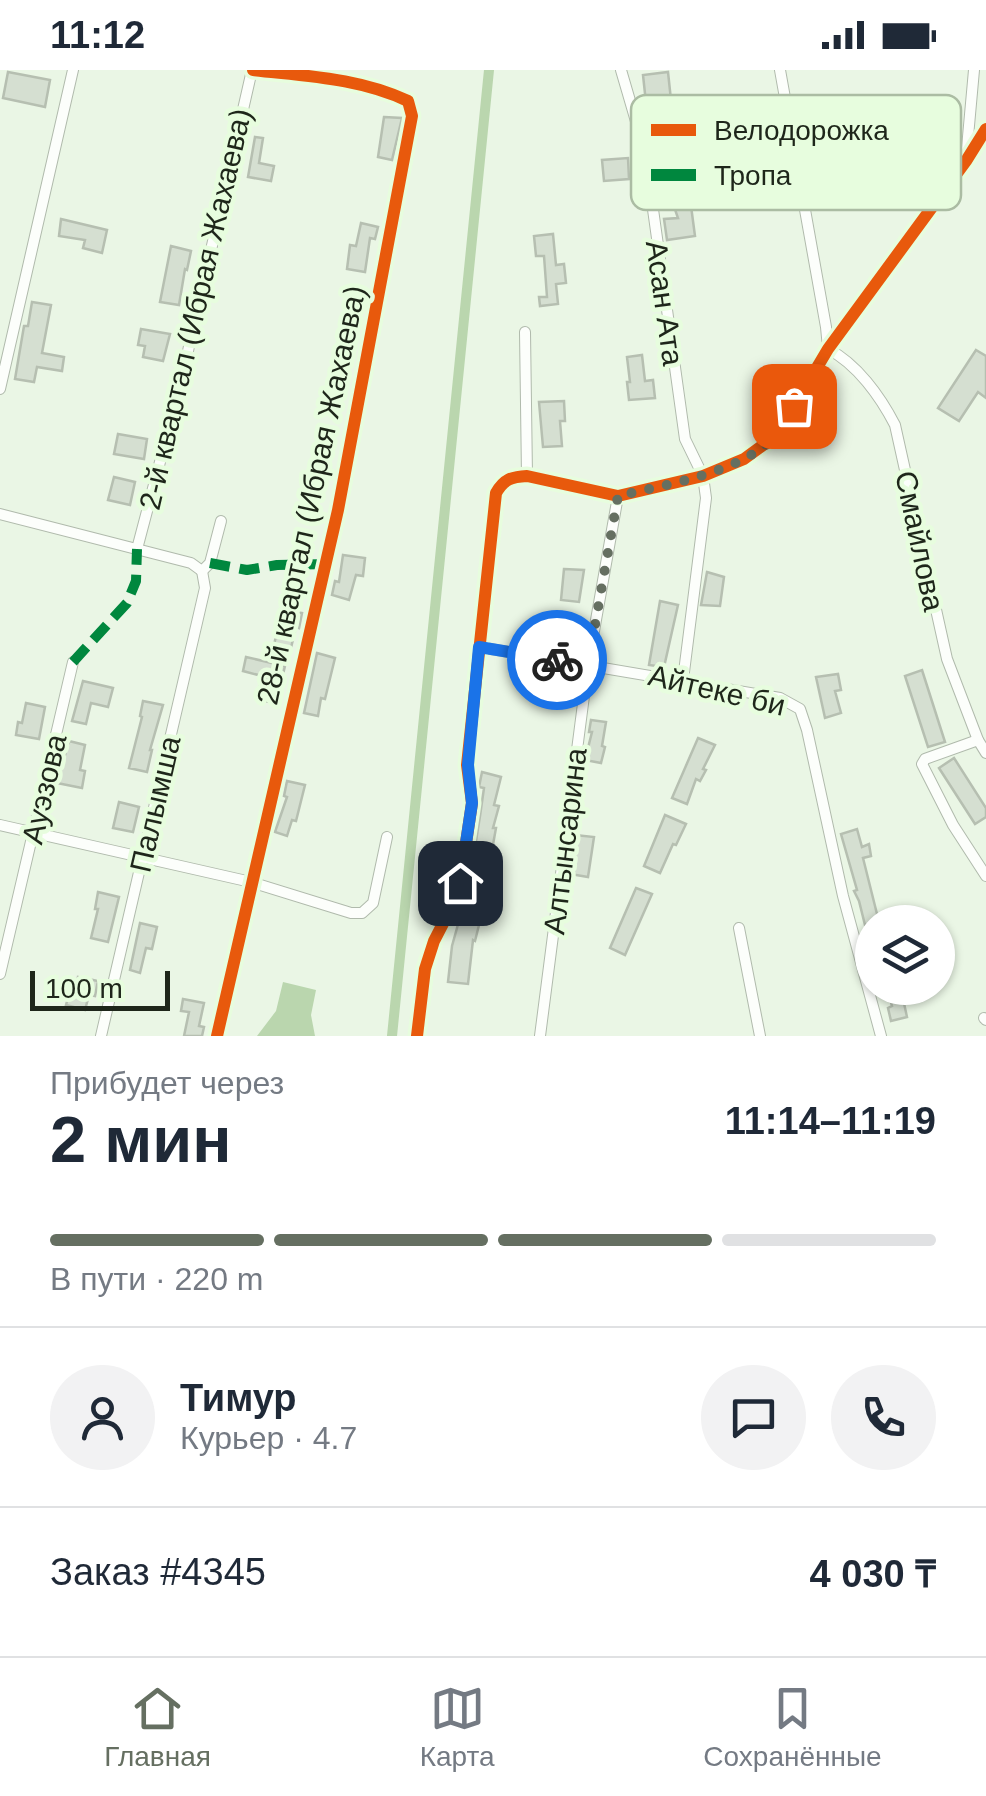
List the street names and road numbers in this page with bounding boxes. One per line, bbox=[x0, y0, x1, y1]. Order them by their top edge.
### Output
street label: 2-й квартал (Ибрая Жахаева) bbox=[133, 105, 257, 513]
street label: Асан Ата bbox=[640, 238, 690, 368]
street label: 28-й квартал (Ибрая Жахаева) bbox=[250, 282, 372, 708]
street label: Смайлова bbox=[889, 468, 951, 614]
street label: Айтеке би bbox=[645, 658, 789, 722]
street label: Ауэзова bbox=[15, 731, 73, 847]
street label: Палымша bbox=[123, 732, 187, 875]
street label: Алтынсарина bbox=[537, 745, 593, 936]

